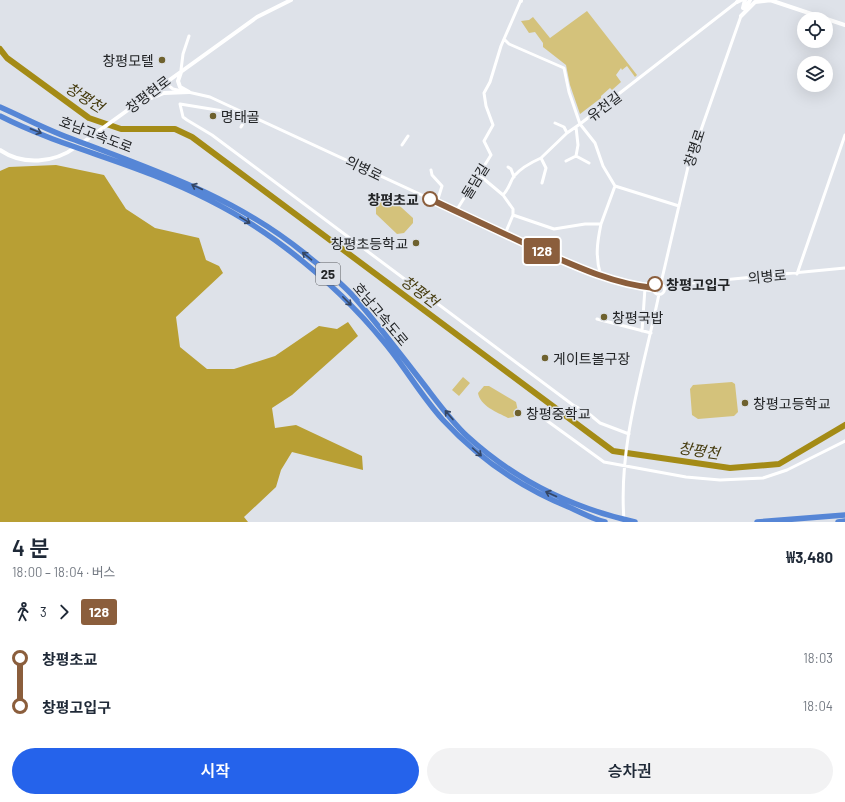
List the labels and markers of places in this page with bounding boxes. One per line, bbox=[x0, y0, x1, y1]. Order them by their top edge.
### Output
place label: 창평모텔 bbox=[102, 52, 154, 69]
marker: 창평모텔 bbox=[157, 55, 167, 65]
place label: 명태골 bbox=[221, 108, 260, 125]
marker: 명태골 bbox=[208, 111, 218, 121]
place label: 창평초교 bbox=[367, 191, 419, 208]
marker: 창평초교 bbox=[422, 191, 438, 207]
place label: 창평초등학교 bbox=[331, 235, 408, 252]
marker: 창평초등학교 bbox=[411, 238, 421, 248]
marker: 창평고입구 bbox=[647, 276, 663, 292]
place label: 창평고입구 bbox=[666, 276, 731, 293]
place label: 창평국밥 bbox=[612, 309, 664, 326]
marker: 창평국밥 bbox=[599, 312, 609, 322]
place label: 게이트볼구장 bbox=[553, 350, 630, 367]
marker: 게이트볼구장 bbox=[540, 353, 550, 363]
place label: 창평고등학교 bbox=[753, 395, 830, 412]
marker: 창평고등학교 bbox=[740, 398, 750, 408]
place label: 창평중학교 bbox=[526, 405, 591, 422]
marker: 창평중학교 bbox=[513, 408, 523, 418]

